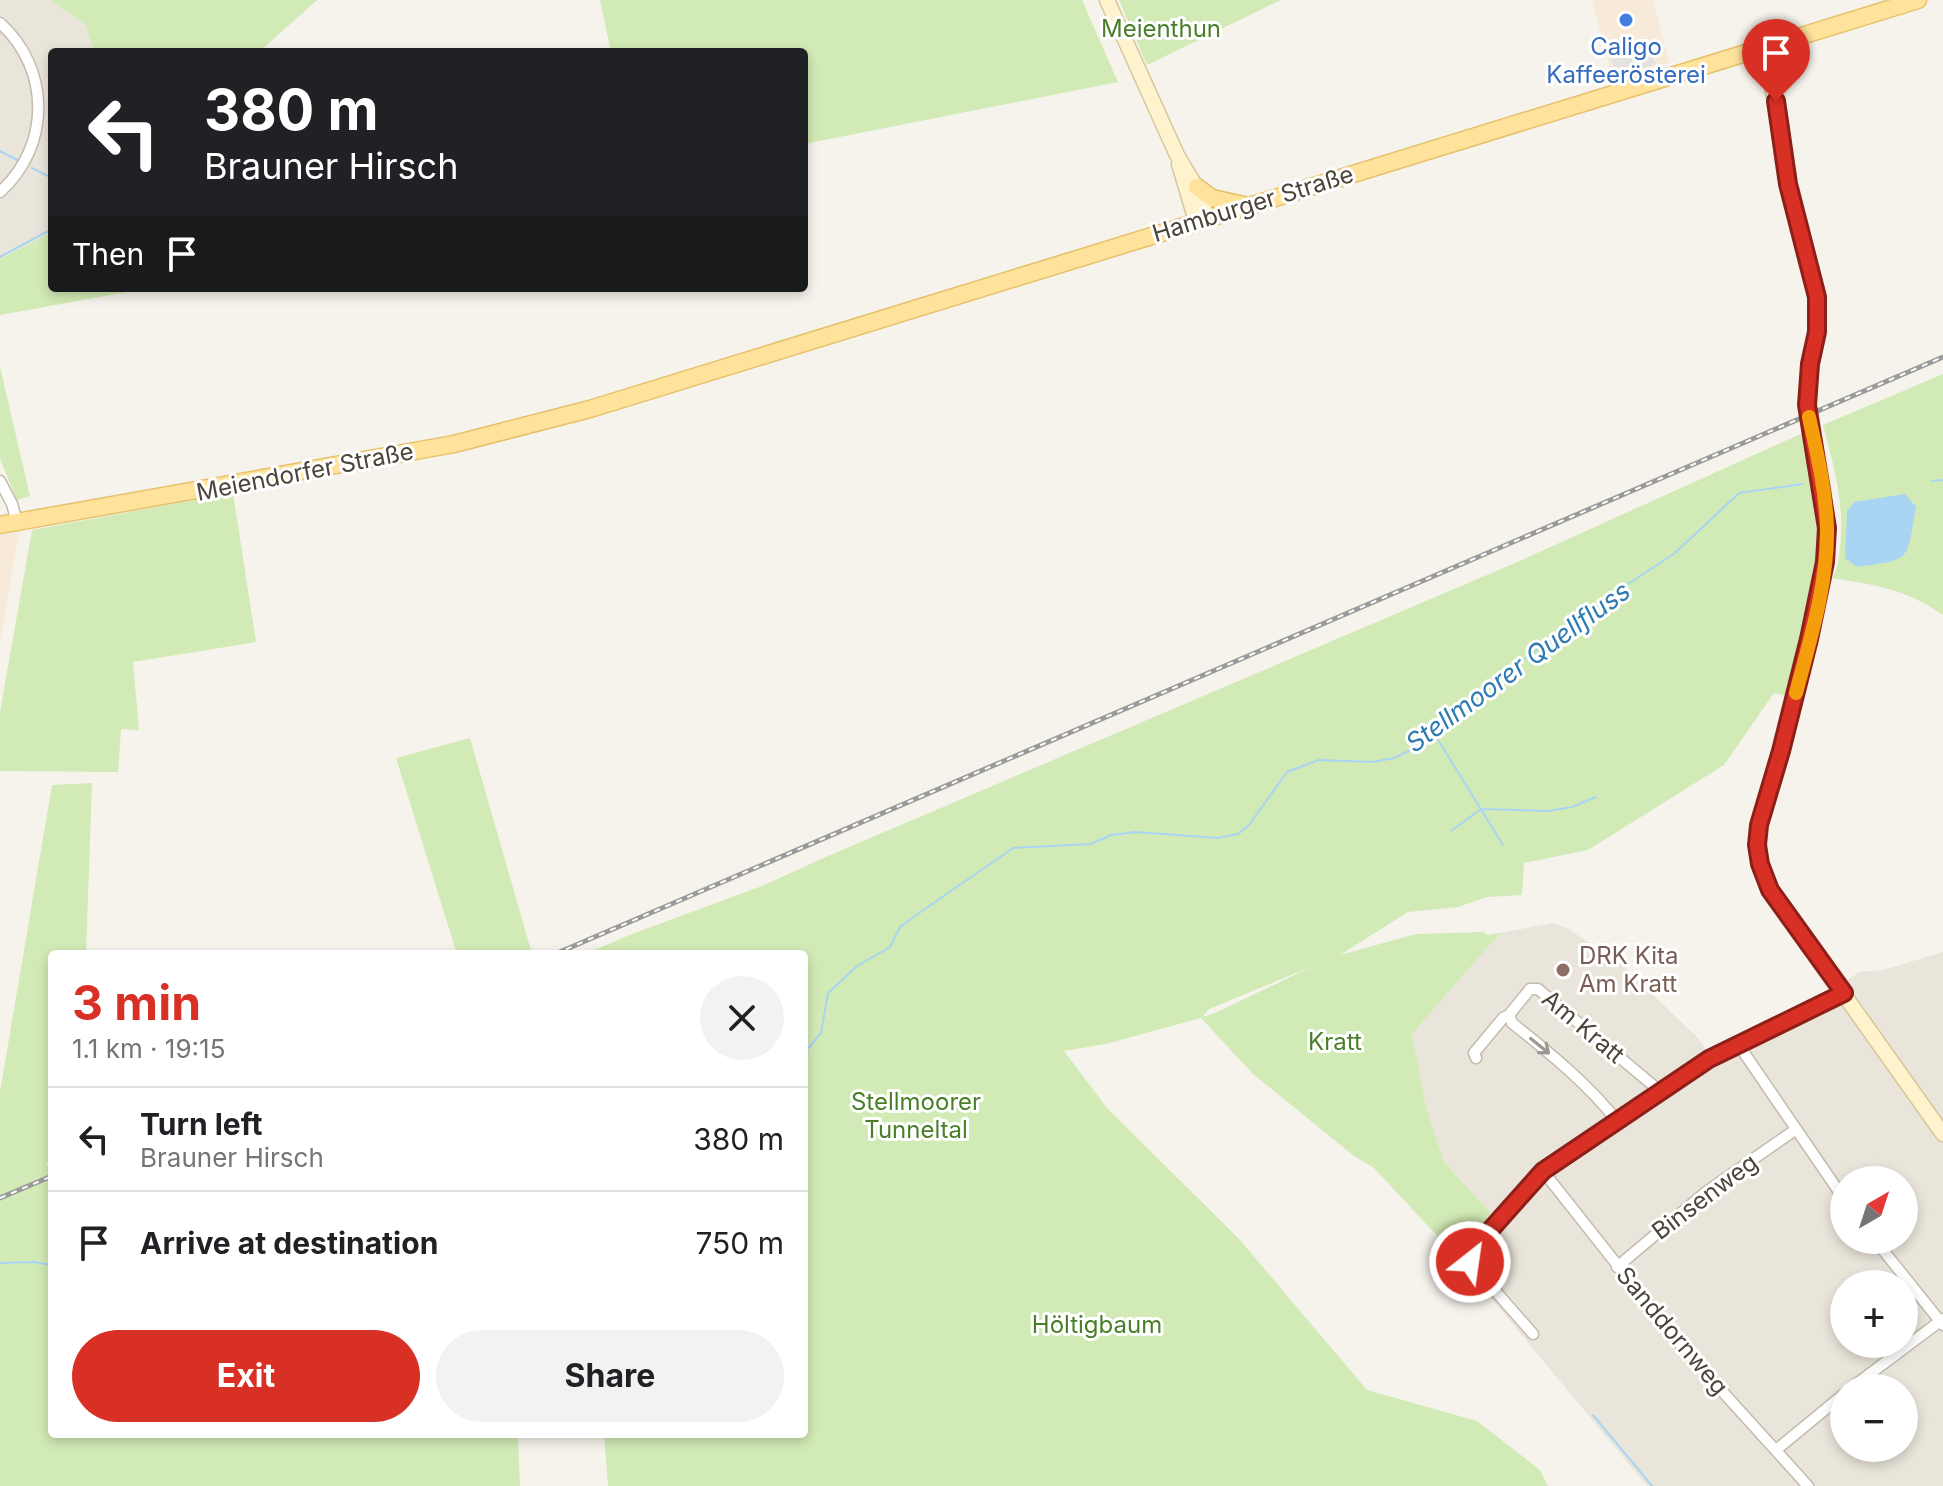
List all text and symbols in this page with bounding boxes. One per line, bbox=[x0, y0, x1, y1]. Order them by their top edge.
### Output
marker: Caligo Kaffeerösterei bbox=[1617, 11, 1635, 29]
park label: Meienthun bbox=[1101, 14, 1221, 43]
pin bbox=[1742, 19, 1810, 101]
icon: arrive bbox=[1754, 31, 1798, 75]
place label: Caligo Kaffeerösterei bbox=[1546, 32, 1706, 89]
text: 380 m bbox=[204, 76, 379, 144]
icon: left bbox=[72, 80, 176, 184]
text: Brauner Hirsch bbox=[204, 144, 458, 188]
street label: Hamburger Straße bbox=[1149, 159, 1357, 248]
icon: arrive bbox=[160, 232, 204, 276]
text: Then bbox=[72, 236, 144, 272]
street label: Meiendorfer Straße bbox=[194, 436, 416, 507]
water label: Stellmoorer Quellfluss bbox=[1400, 575, 1636, 758]
place label: DRK Kita Am Kratt bbox=[1579, 941, 1678, 998]
marker: DRK Kita Am Kratt bbox=[1554, 961, 1572, 979]
text: 3 min bbox=[72, 973, 201, 1032]
button: close bbox=[700, 976, 784, 1060]
street label: Am Kratt bbox=[1536, 984, 1630, 1069]
park label: Kratt bbox=[1308, 1027, 1362, 1056]
text: 1.1 km · 19:15 bbox=[72, 1033, 225, 1064]
one-way arrow bbox=[1530, 1036, 1551, 1054]
park label: Stellmoorer Tunneltal bbox=[851, 1087, 981, 1144]
text: Turn left bbox=[140, 1106, 262, 1142]
icon: left bbox=[72, 1117, 116, 1161]
text: 380 m bbox=[693, 1121, 784, 1157]
text: Brauner Hirsch bbox=[140, 1142, 324, 1173]
street label: Binsenweg bbox=[1646, 1148, 1763, 1246]
north arrow bbox=[1830, 1166, 1918, 1254]
map controls bbox=[1830, 1166, 1918, 1462]
position arrow bbox=[1428, 1220, 1512, 1304]
icon: arrive bbox=[72, 1221, 116, 1265]
text: Arrive at destination bbox=[140, 1225, 438, 1261]
text: 750 m bbox=[695, 1225, 784, 1261]
street label: Sanddornweg bbox=[1610, 1261, 1734, 1401]
button: + bbox=[1830, 1270, 1918, 1358]
park label: Höltigbaum bbox=[1032, 1310, 1162, 1339]
button: Exit bbox=[72, 1330, 420, 1422]
button: Share bbox=[436, 1330, 784, 1422]
button: − bbox=[1830, 1374, 1918, 1462]

